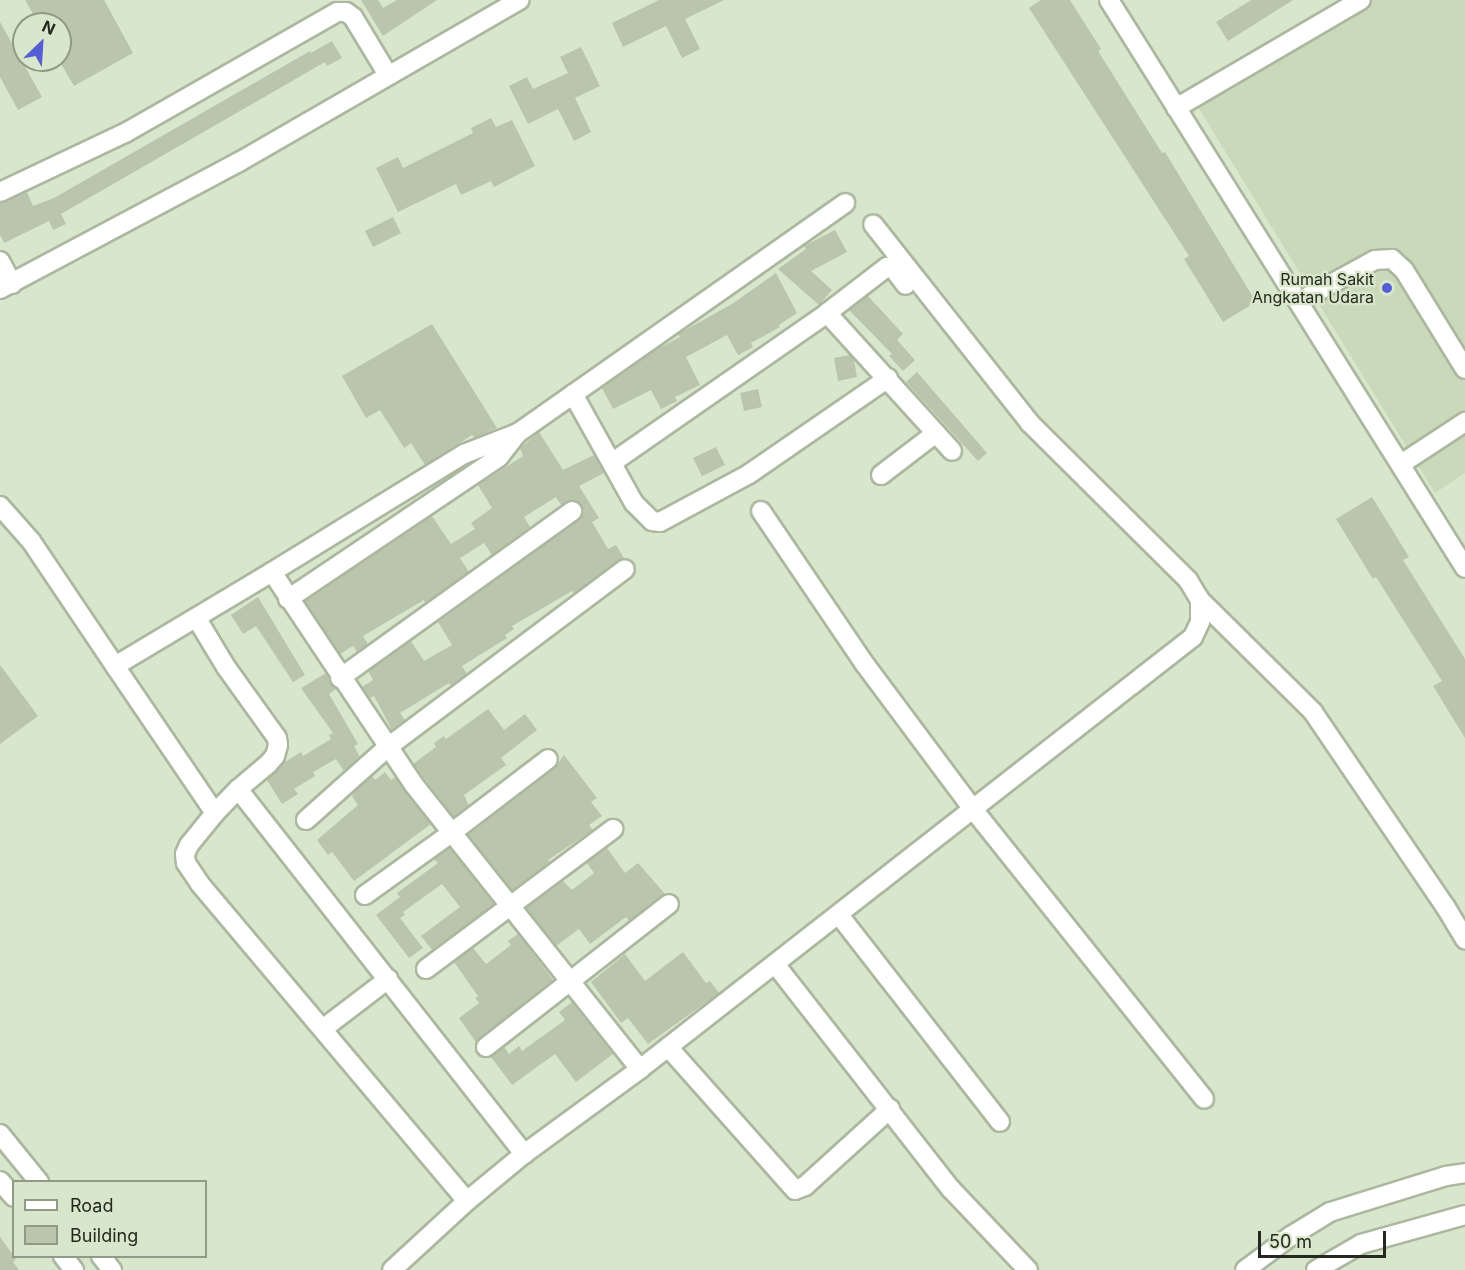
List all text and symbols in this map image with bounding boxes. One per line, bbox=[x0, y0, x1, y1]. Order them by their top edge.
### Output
north arrow bbox=[12, 12, 72, 72]
text: N bbox=[39, 16, 59, 39]
place label: Rumah Sakit Angkatan Udara bbox=[1252, 269, 1374, 307]
marker: Rumah Sakit Angkatan Udara bbox=[1378, 279, 1396, 297]
legend bbox=[12, 1180, 207, 1258]
text: Road bbox=[70, 1195, 113, 1216]
scale bar bbox=[1261, 1219, 1388, 1257]
text: Building bbox=[70, 1225, 138, 1246]
text: 50 m bbox=[1269, 1231, 1312, 1252]

